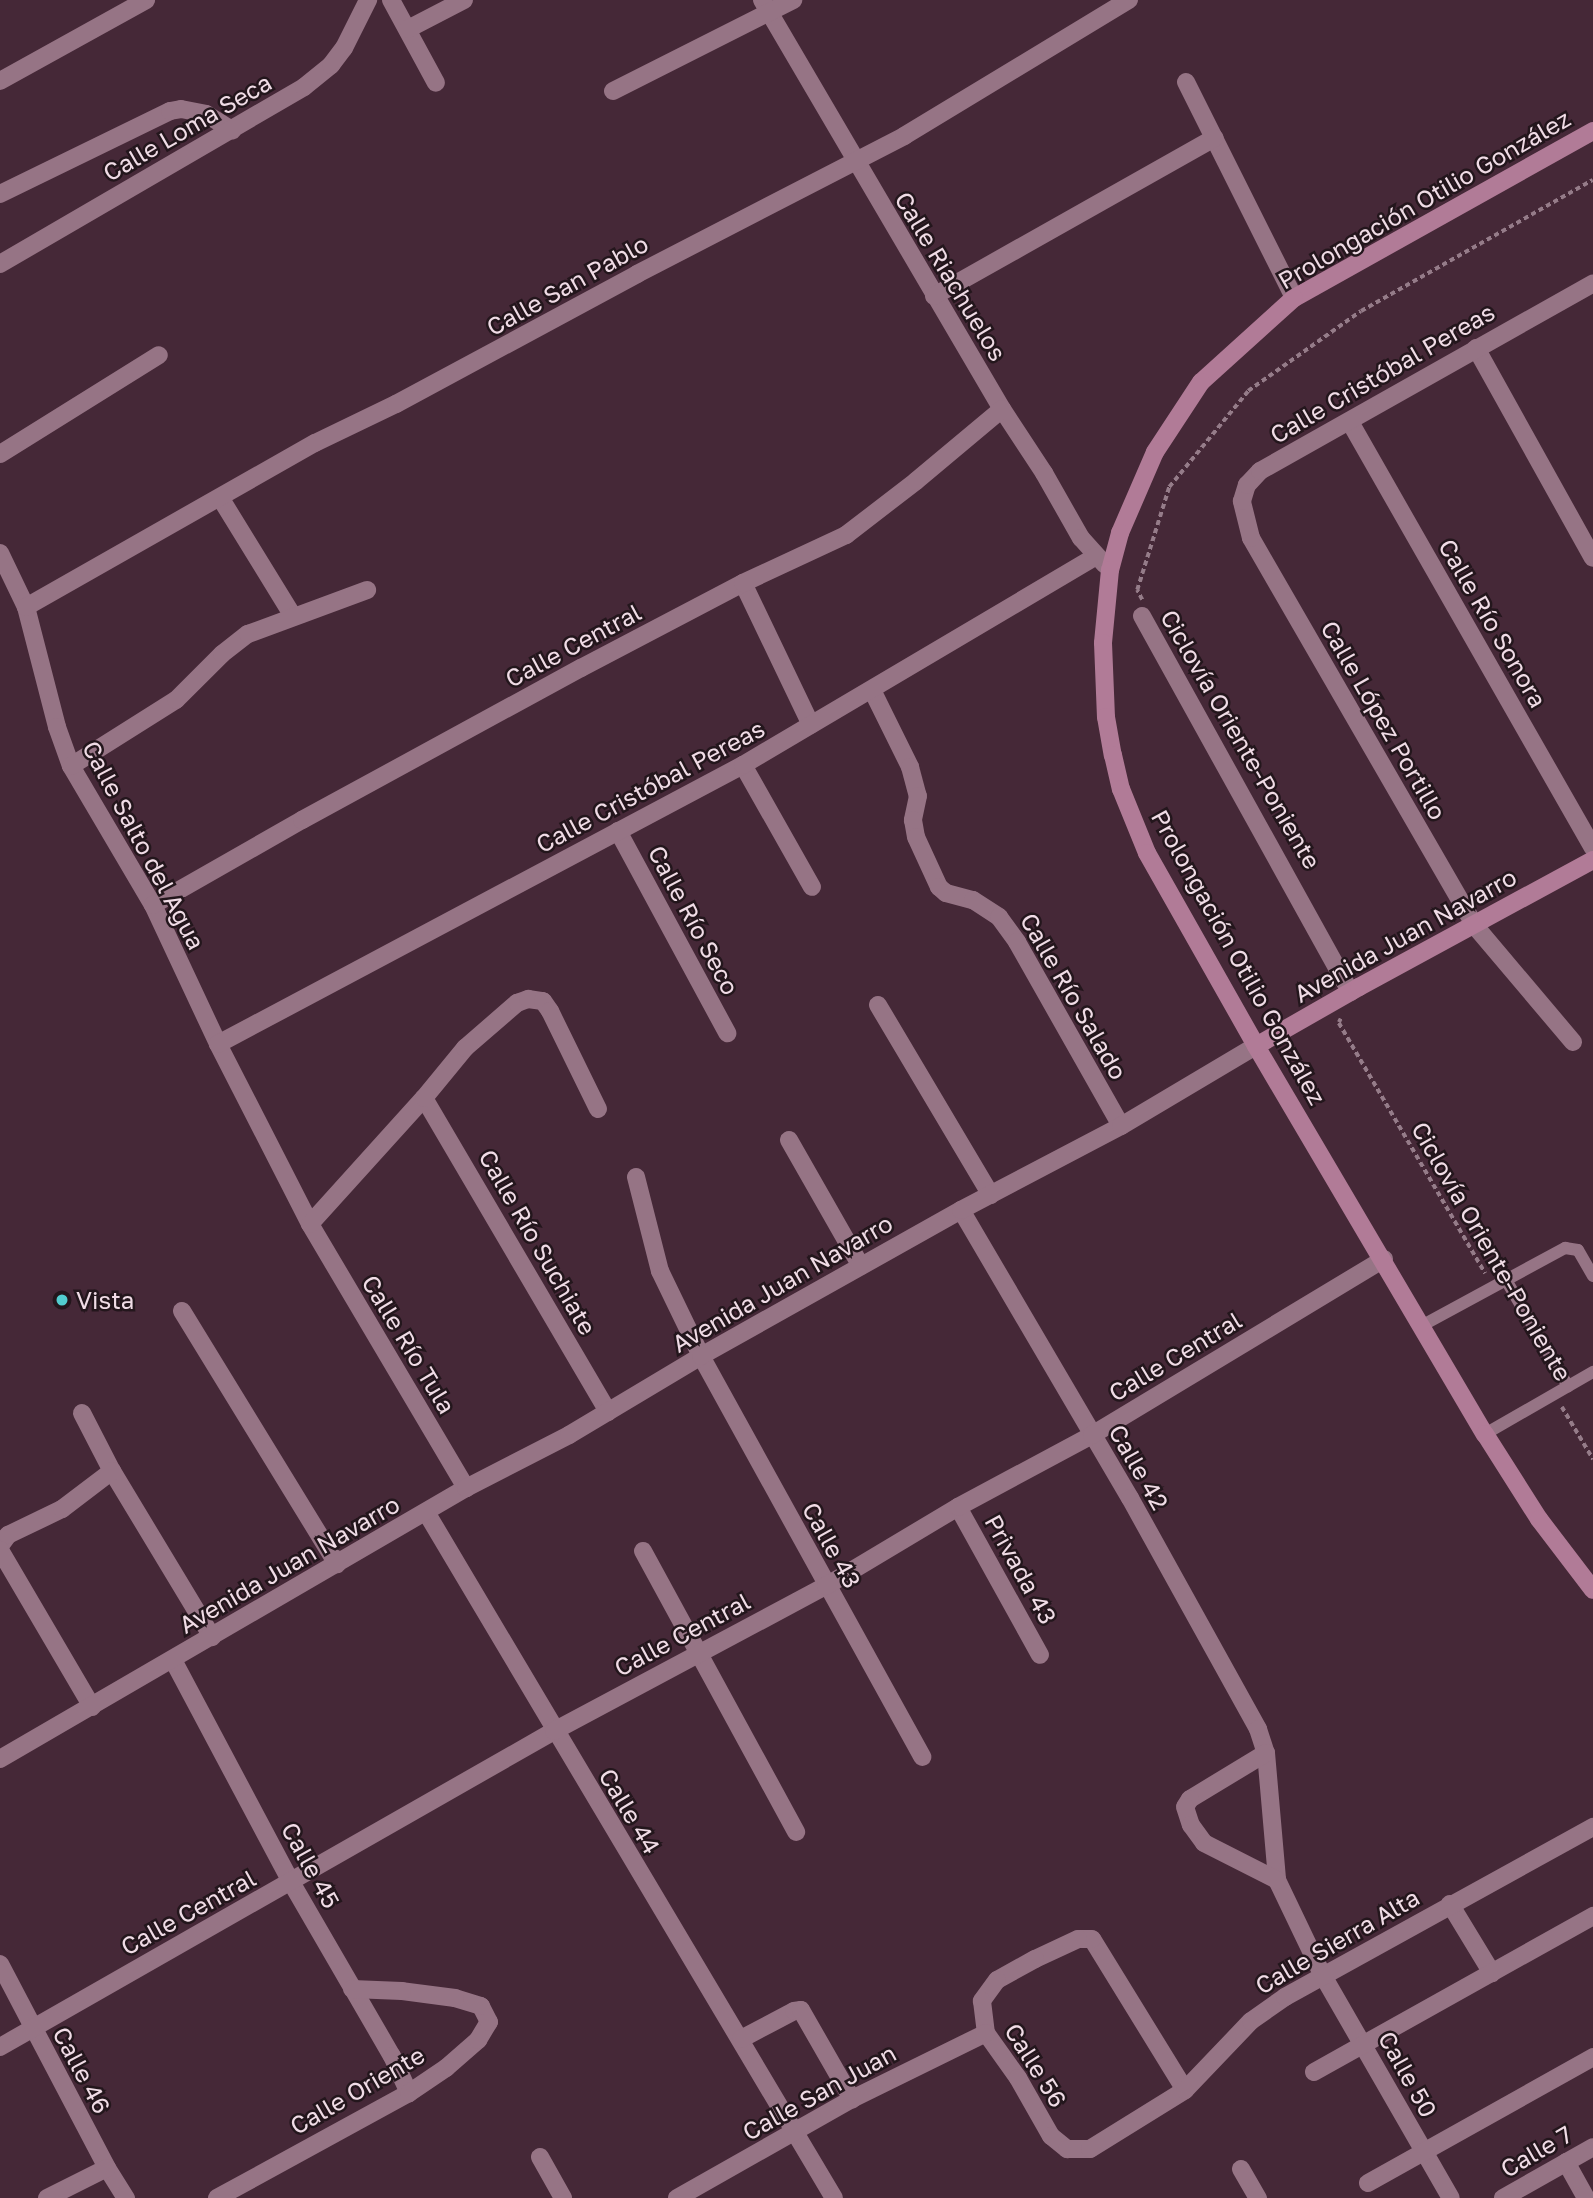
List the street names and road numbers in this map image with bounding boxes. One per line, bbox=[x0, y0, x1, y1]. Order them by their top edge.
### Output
street label: Calle Loma Seca bbox=[98, 67, 276, 187]
street label: Prolongación Otilio González bbox=[1273, 103, 1575, 295]
street label: Calle Riachuelos bbox=[889, 186, 1013, 366]
street label: Calle San Pablo bbox=[481, 229, 653, 341]
street label: Calle Cristóbal Pereas bbox=[1265, 297, 1499, 449]
street label: Calle Río Sonora bbox=[1433, 534, 1553, 712]
street label: Calle Central bbox=[500, 597, 646, 693]
street label: Ciclovía Oriente-Poniente bbox=[1155, 604, 1327, 874]
street label: Calle López Portillo bbox=[1315, 615, 1453, 825]
street label: Calle Cristóbal Pereas bbox=[531, 714, 769, 858]
street label: Calle Salto del Agua bbox=[77, 736, 211, 954]
street label: Prolongación Otilio González bbox=[1146, 805, 1332, 1109]
street label: Calle Río Seco bbox=[643, 840, 745, 1000]
street label: Avenida Juan Navarro bbox=[1289, 862, 1521, 1008]
street label: Calle Río Salado bbox=[1015, 908, 1133, 1084]
street label: Ciclovía Oriente-Poniente bbox=[1406, 1116, 1578, 1386]
street label: Calle Río Suchiate bbox=[473, 1144, 603, 1340]
street label: Avenida Juan Navarro bbox=[667, 1208, 897, 1358]
street label: Calle Río Tula bbox=[356, 1269, 462, 1419]
street label: Calle Central bbox=[1103, 1305, 1247, 1407]
street label: Calle 42 bbox=[1103, 1419, 1175, 1515]
street label: Avenida Juan Navarro bbox=[174, 1489, 404, 1639]
street label: Calle 43 bbox=[797, 1497, 867, 1593]
street label: Privada 43 bbox=[979, 1509, 1063, 1629]
street label: Calle Central bbox=[609, 1586, 755, 1682]
street label: Calle 44 bbox=[593, 1763, 667, 1859]
street label: Calle 45 bbox=[276, 1817, 346, 1913]
street label: Calle Central bbox=[116, 1863, 260, 1961]
street label: Calle Sierra Alta bbox=[1250, 1882, 1424, 2000]
street label: Calle 56 bbox=[999, 2018, 1073, 2112]
street label: Calle 46 bbox=[47, 2022, 117, 2118]
street label: Calle 50 bbox=[1373, 2026, 1443, 2122]
street label: Calle San Juan bbox=[737, 2038, 901, 2146]
street label: Calle Oriente bbox=[285, 2040, 429, 2140]
street label: Calle 7 bbox=[1495, 2119, 1577, 2183]

